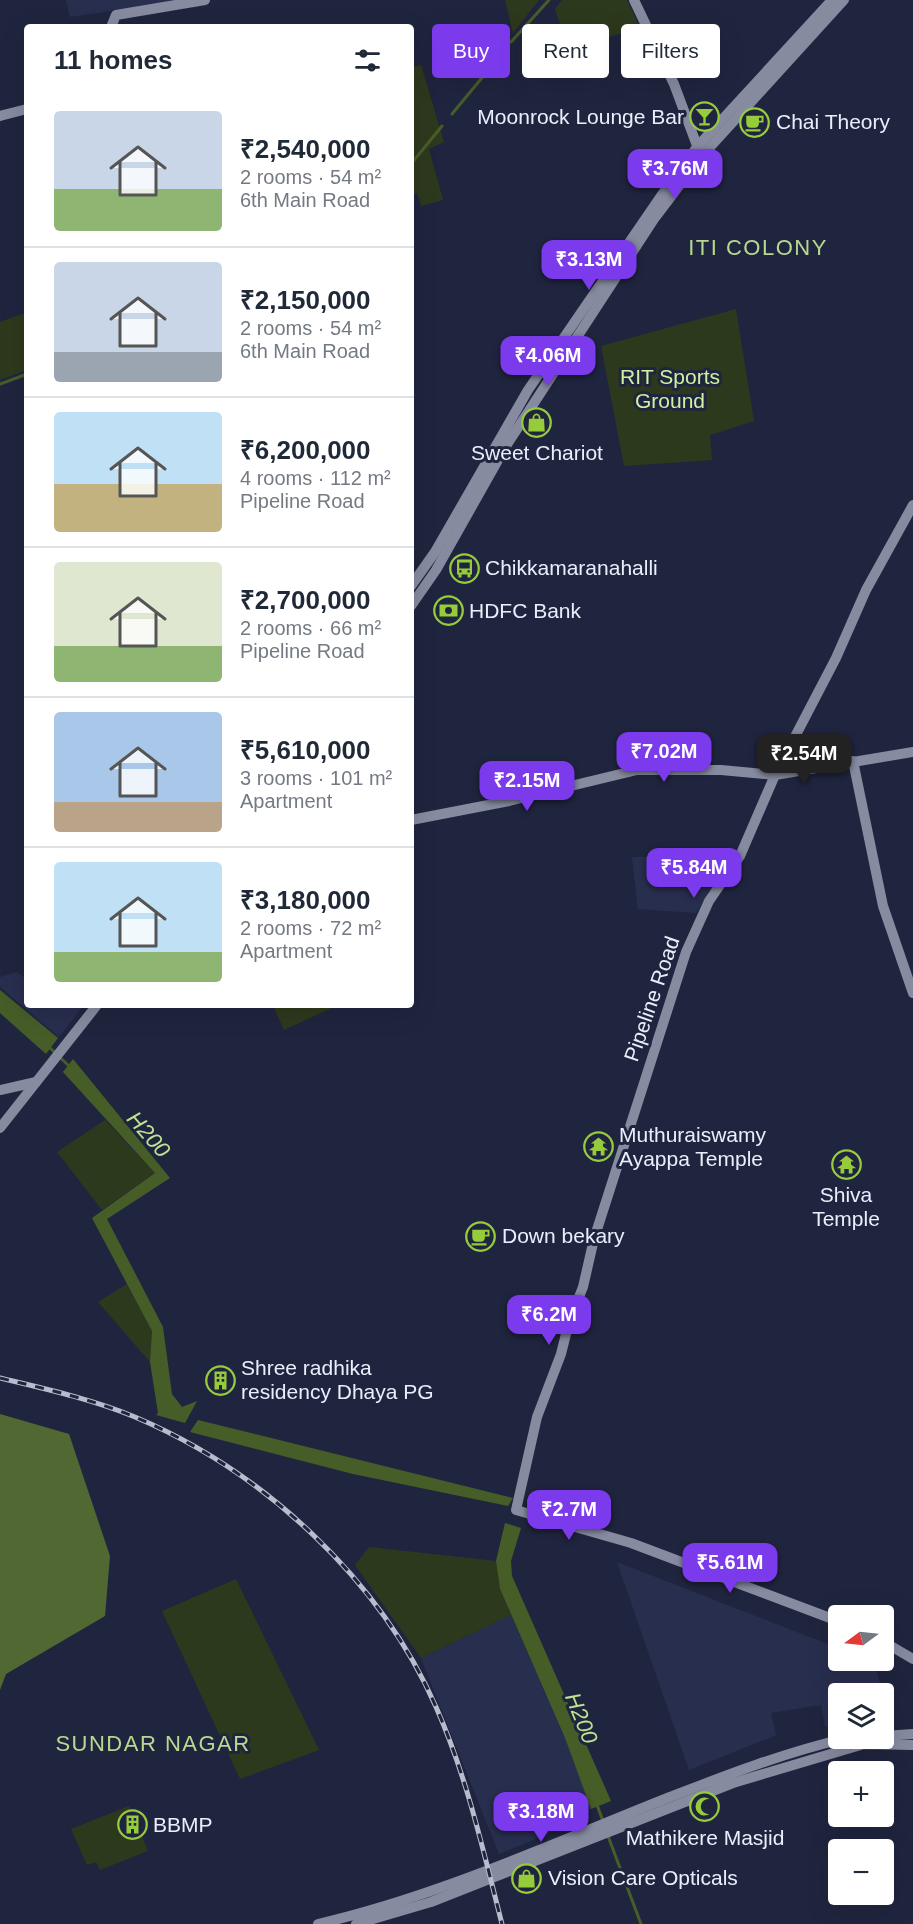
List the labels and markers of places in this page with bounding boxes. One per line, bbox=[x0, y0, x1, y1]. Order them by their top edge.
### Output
bar icon: Moonrock Lounge Bar bbox=[689, 101, 721, 133]
place label: Moonrock Lounge Bar bbox=[477, 105, 684, 128]
cafe icon: Chai Theory bbox=[739, 106, 771, 138]
place label: Chai Theory bbox=[776, 110, 891, 133]
pin: ₹3.76M bbox=[626, 149, 724, 200]
pin: ₹3.13M bbox=[540, 240, 638, 291]
pin: ₹4.06M bbox=[499, 336, 597, 387]
shop icon: Sweet Chariot bbox=[521, 406, 553, 438]
place label: Sweet Chariot bbox=[471, 441, 603, 464]
bus stop icon: Chikkamaranahalli bbox=[448, 552, 480, 584]
place label: Chikkamaranahalli bbox=[485, 556, 658, 579]
bank icon: HDFC Bank bbox=[432, 595, 464, 627]
place label: HDFC Bank bbox=[469, 599, 582, 622]
pin: ₹7.02M bbox=[615, 732, 713, 783]
pin: ₹2.54M bbox=[755, 734, 853, 785]
pin: ₹2.15M bbox=[478, 761, 576, 812]
pin: ₹5.84M bbox=[645, 848, 743, 899]
place label: Muthuraiswamy Ayappa Temple bbox=[619, 1123, 767, 1170]
temple icon: Muthuraiswamy Ayappa Temple bbox=[582, 1131, 614, 1163]
temple icon: Shiva Temple bbox=[830, 1148, 862, 1180]
place label: Shiva Temple bbox=[812, 1183, 880, 1230]
cafe icon: Down bekary bbox=[465, 1220, 497, 1252]
place label: Down bekary bbox=[502, 1224, 625, 1247]
pin: ₹6.2M bbox=[507, 1295, 591, 1346]
place label: Shree radhika residency Dhaya PG bbox=[241, 1356, 434, 1403]
building icon: Shree radhika residency Dhaya PG bbox=[204, 1364, 236, 1396]
pin: ₹2.7M bbox=[527, 1490, 611, 1541]
pin: ₹5.61M bbox=[681, 1543, 779, 1594]
mosque icon: Mathikere Masjid bbox=[689, 1791, 721, 1823]
pin: ₹3.18M bbox=[492, 1792, 590, 1843]
building icon: BBMP bbox=[116, 1809, 148, 1841]
place label: BBMP bbox=[153, 1813, 213, 1836]
place label: Mathikere Masjid bbox=[626, 1826, 784, 1849]
shop icon: Vision Care Opticals bbox=[511, 1862, 543, 1894]
place label: Vision Care Opticals bbox=[548, 1866, 738, 1889]

